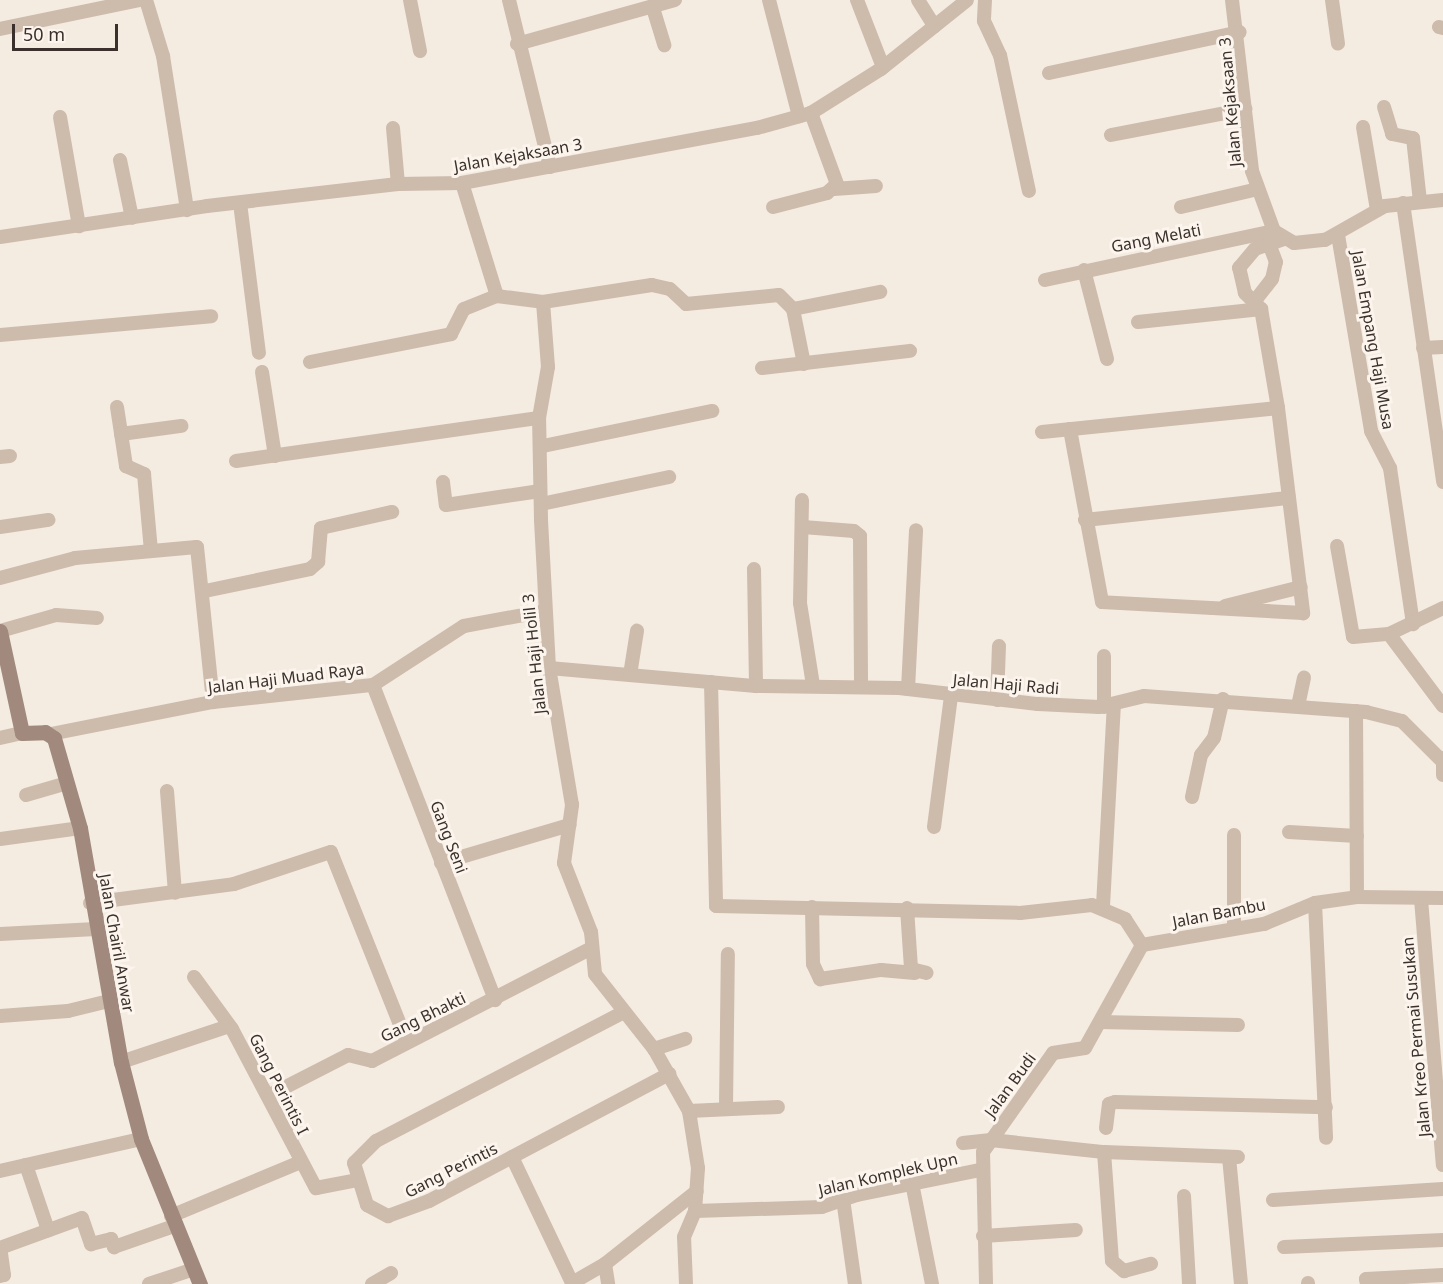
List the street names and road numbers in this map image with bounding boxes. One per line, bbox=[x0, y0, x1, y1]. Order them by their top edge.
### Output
street label: Jalan Kejaksaan 3 bbox=[1215, 36, 1245, 168]
street label: Jalan Kejaksaan 3 bbox=[452, 134, 584, 176]
street label: Gang Melati bbox=[1109, 220, 1203, 256]
street label: Jalan Empang Haji Musa bbox=[1348, 249, 1398, 431]
street label: Jalan Haji Holil 3 bbox=[518, 593, 550, 715]
street label: Jalan Haji Muad Raya bbox=[207, 659, 365, 697]
street label: Jalan Haji Radi bbox=[952, 670, 1060, 698]
street label: Gang Seni bbox=[426, 798, 472, 876]
street label: Jalan Chairil Anwar bbox=[95, 872, 139, 1014]
street label: Jalan Bambu bbox=[1171, 895, 1267, 931]
street label: Jalan Kreo Permai Susukan bbox=[1398, 936, 1434, 1138]
street label: Gang Bhakti bbox=[377, 988, 469, 1046]
street label: Gang Perintis I bbox=[245, 1030, 313, 1138]
street label: Jalan Budi bbox=[980, 1049, 1040, 1121]
street label: Gang Perintis bbox=[401, 1138, 501, 1202]
street label: Jalan Komplek Upn bbox=[817, 1149, 959, 1199]

